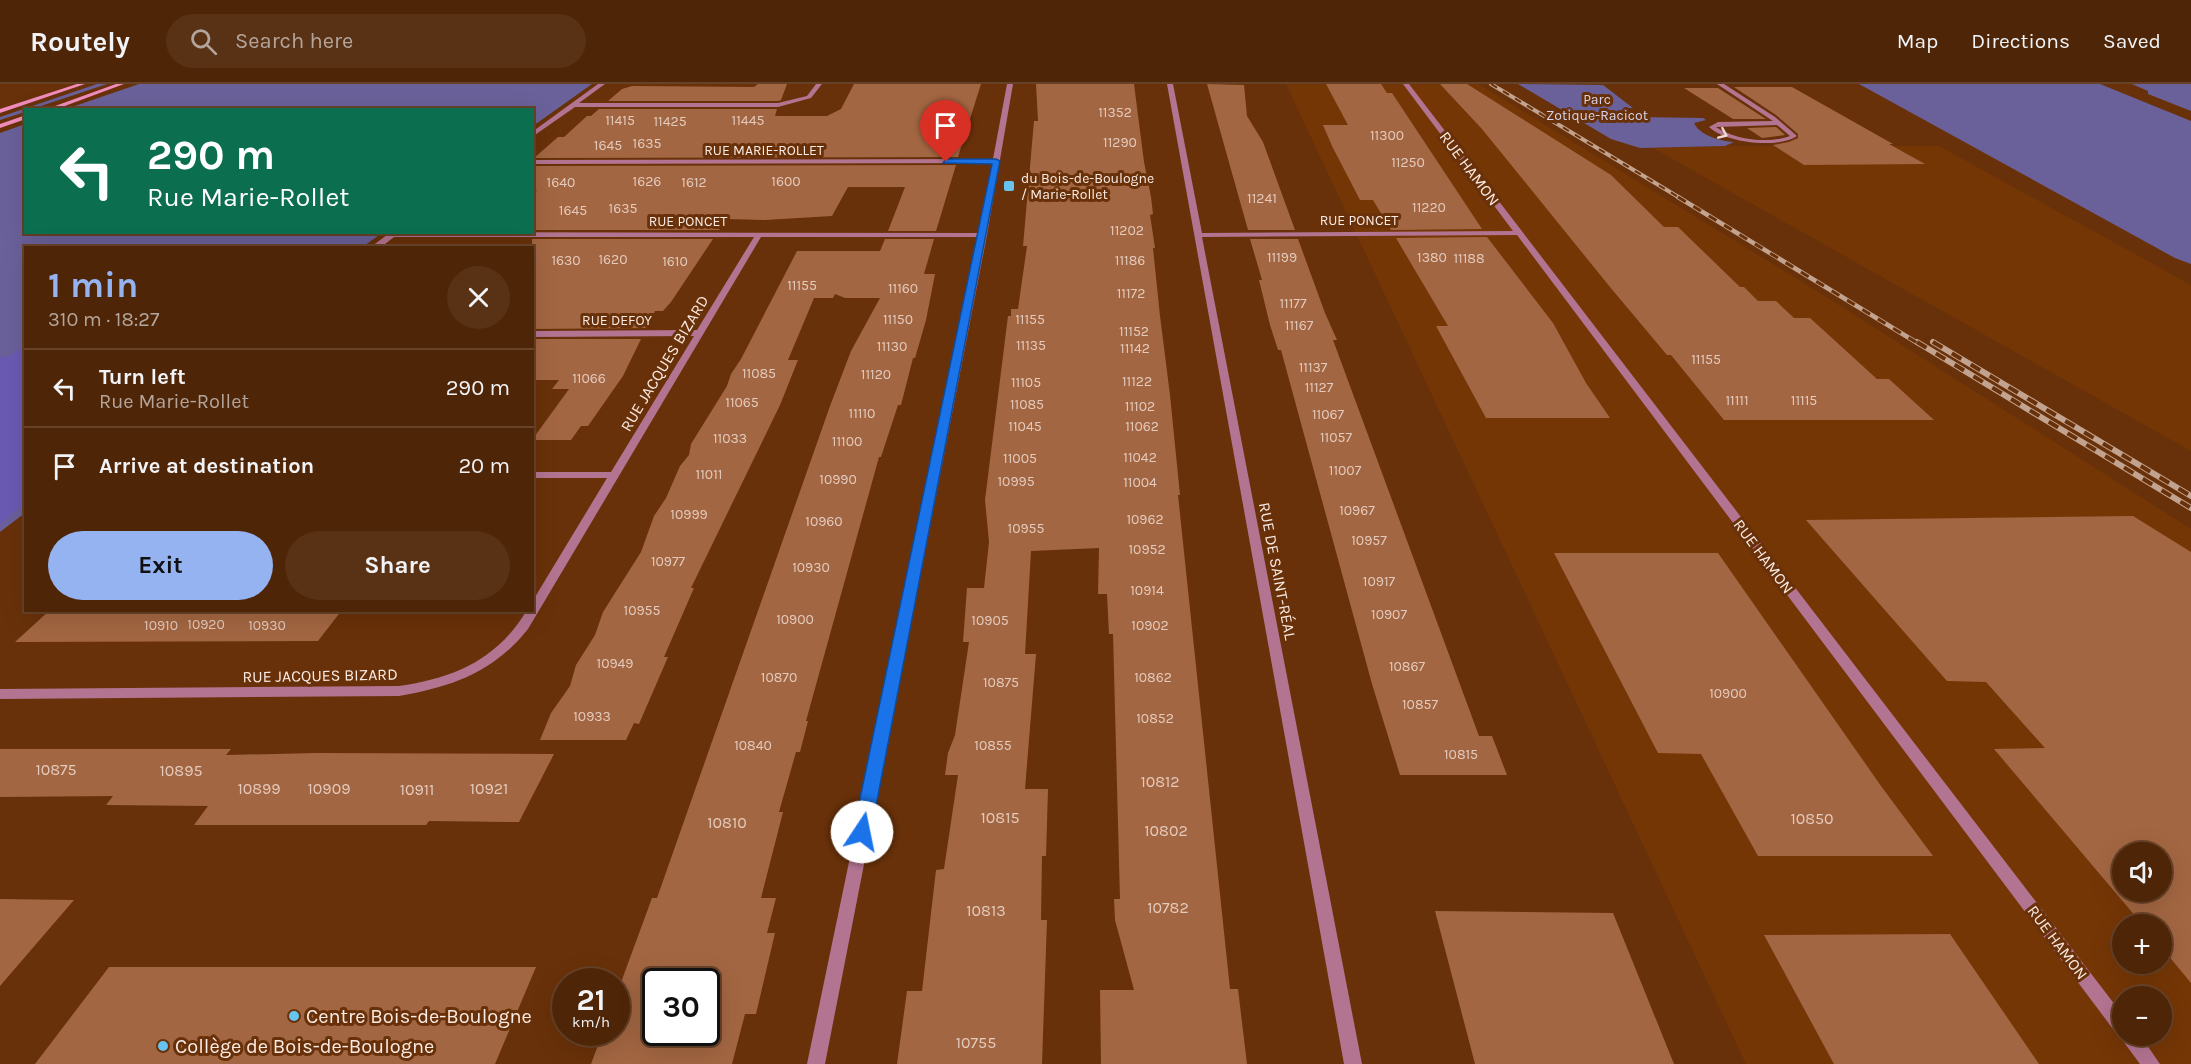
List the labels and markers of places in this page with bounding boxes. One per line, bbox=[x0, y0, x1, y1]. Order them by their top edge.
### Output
pin bbox=[920, 100, 971, 162]
place label: du Bois-de-Boulogne / Marie-Rollet bbox=[1021, 170, 1154, 203]
marker: du Bois-de-Boulogne / Marie-Rollet bbox=[1002, 179, 1016, 193]
place label: Centre Bois-de-Boulogne bbox=[306, 1005, 532, 1028]
marker: Centre Bois-de-Boulogne bbox=[287, 1009, 301, 1023]
place label: Collège de Bois-de-Boulogne bbox=[175, 1035, 434, 1058]
marker: Collège de Bois-de-Boulogne bbox=[156, 1039, 170, 1053]

